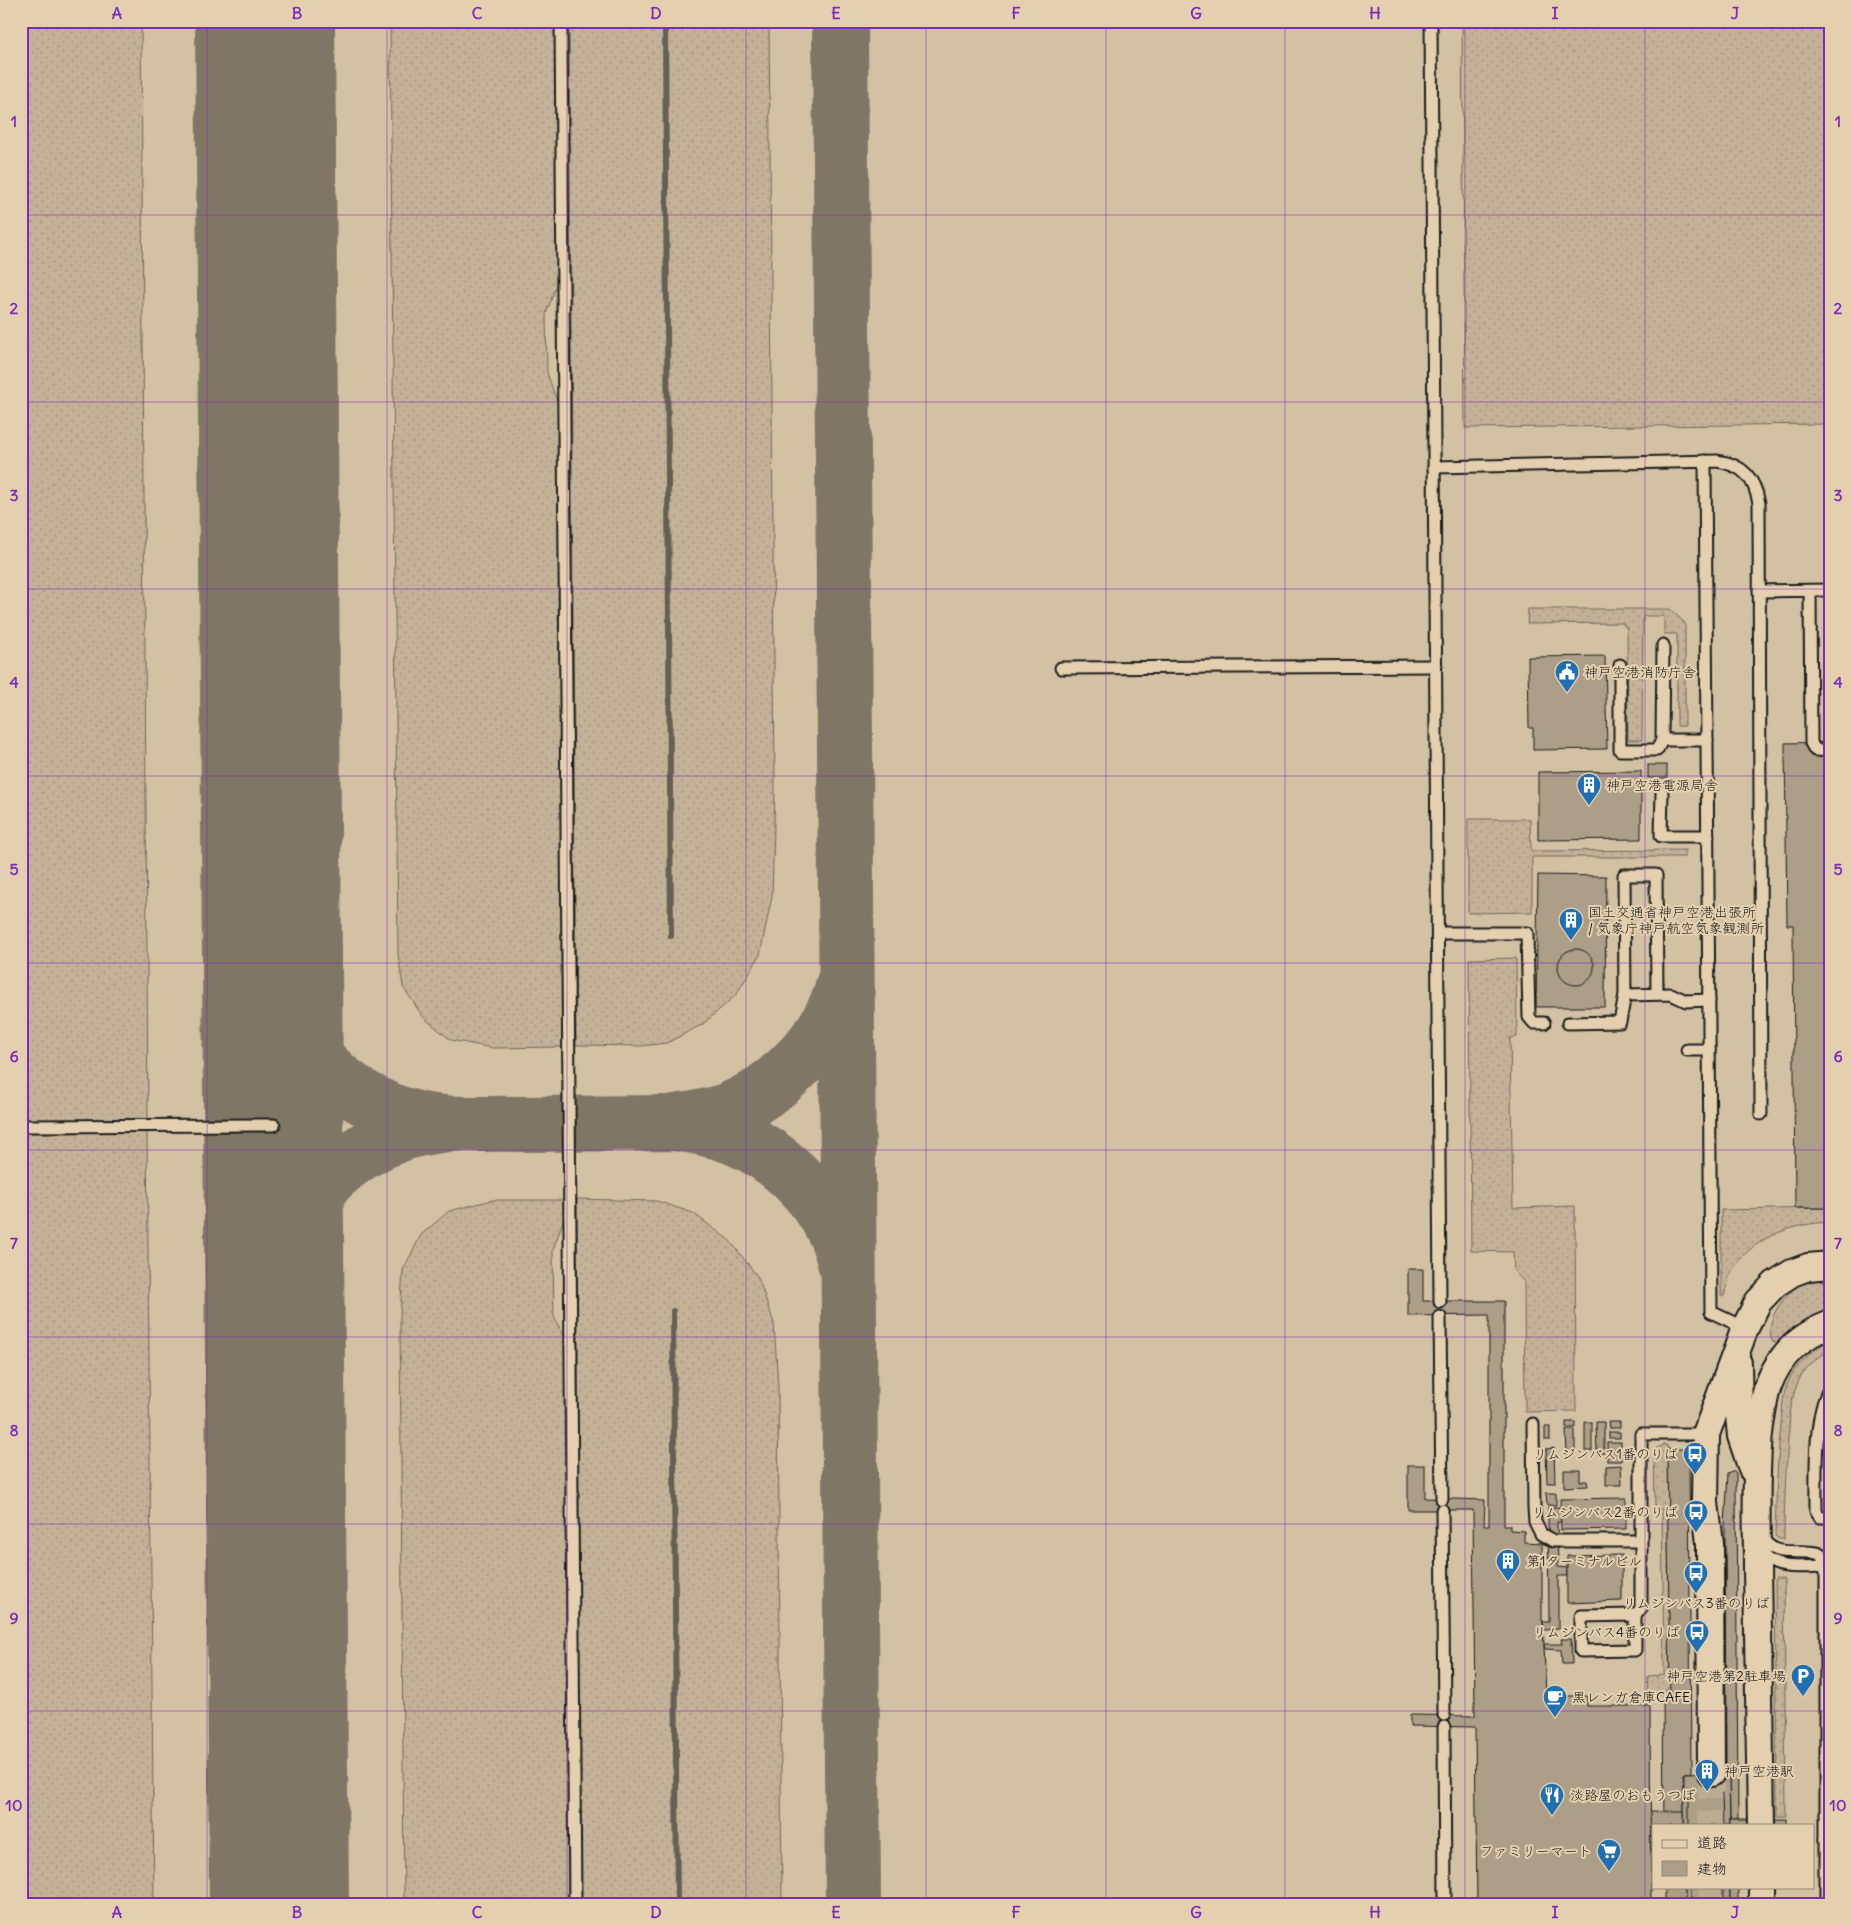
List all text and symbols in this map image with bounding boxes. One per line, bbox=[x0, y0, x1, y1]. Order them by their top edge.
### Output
text: A bbox=[112, 3, 122, 23]
text: B bbox=[292, 3, 303, 23]
text: C bbox=[472, 3, 483, 23]
text: D bbox=[650, 3, 662, 23]
text: E bbox=[831, 3, 841, 23]
text: F bbox=[1011, 3, 1021, 23]
text: G bbox=[1190, 3, 1202, 23]
text: H bbox=[1369, 3, 1381, 23]
text: I bbox=[1552, 3, 1559, 23]
text: J bbox=[1731, 3, 1740, 23]
text: 1 bbox=[11, 111, 17, 131]
text: 1 bbox=[1835, 111, 1841, 131]
text: 2 bbox=[10, 298, 19, 318]
text: 2 bbox=[1834, 298, 1843, 318]
text: 3 bbox=[9, 485, 19, 505]
text: 3 bbox=[1833, 485, 1843, 505]
public building icon: 神戸空港消防庁舎 bbox=[1554, 659, 1580, 693]
place label: 神戸空港消防庁舎 bbox=[1584, 663, 1696, 681]
text: 4 bbox=[9, 672, 19, 692]
text: 4 bbox=[1833, 672, 1843, 692]
building icon: 神戸空港電源局舎 bbox=[1576, 772, 1602, 806]
place label: 神戸空港電源局舎 bbox=[1606, 776, 1718, 794]
text: 5 bbox=[9, 859, 19, 879]
text: 5 bbox=[1833, 859, 1843, 879]
place label: 国土交通省神戸空港出張所 / 気象庁神戸航空気象観測所 bbox=[1588, 903, 1764, 937]
building icon: 国土交通省神戸空港出張所 / 気象庁神戸航空気象観測所 bbox=[1558, 907, 1584, 941]
text: 6 bbox=[9, 1046, 19, 1066]
text: 6 bbox=[1833, 1046, 1843, 1066]
text: 7 bbox=[10, 1233, 18, 1253]
text: 7 bbox=[1834, 1233, 1842, 1253]
text: 8 bbox=[9, 1420, 19, 1440]
text: 8 bbox=[1833, 1420, 1843, 1440]
bus stop icon: リムジンバス1番のりば bbox=[1682, 1441, 1708, 1475]
place label: リムジンバス1番のりば bbox=[1533, 1445, 1678, 1463]
bus stop icon: リムジンバス2番のりば bbox=[1683, 1499, 1709, 1533]
place label: リムジンバス2番のりば bbox=[1531, 1503, 1678, 1521]
building icon: 第1ターミナルビル bbox=[1495, 1548, 1521, 1582]
place label: 第1ターミナルビル bbox=[1526, 1552, 1642, 1570]
bus stop icon: リムジンバス3番のりば bbox=[1683, 1560, 1709, 1594]
place label: リムジンバス3番のりば bbox=[1622, 1594, 1770, 1612]
text: 9 bbox=[9, 1608, 19, 1628]
text: 9 bbox=[1833, 1608, 1843, 1628]
bus stop icon: リムジンバス4番のりば bbox=[1684, 1619, 1710, 1653]
place label: リムジンバス4番のりば bbox=[1532, 1623, 1680, 1641]
parking icon: 神戸空港第2駐車場 bbox=[1790, 1663, 1816, 1697]
place label: 神戸空港第2駐車場 bbox=[1666, 1667, 1786, 1685]
cafe icon: 黒レンガ倉庫CAFE bbox=[1542, 1684, 1568, 1718]
place label: 黒レンガ倉庫CAFE bbox=[1572, 1688, 1690, 1706]
building icon: 神戸空港駅 bbox=[1694, 1758, 1720, 1792]
place label: 神戸空港駅 bbox=[1724, 1762, 1794, 1780]
restaurant icon: 淡路屋のおもうつぼ bbox=[1539, 1782, 1565, 1816]
place label: 淡路屋のおもうつぼ bbox=[1570, 1786, 1695, 1804]
text: 10 bbox=[6, 1795, 22, 1815]
text: 10 bbox=[1830, 1795, 1846, 1815]
legend bbox=[1652, 1824, 1814, 1888]
text: 道路 bbox=[1697, 1833, 1727, 1852]
supermarket icon: ファミリーマート bbox=[1596, 1838, 1622, 1872]
place label: ファミリーマート bbox=[1480, 1842, 1592, 1860]
text: 建物 bbox=[1697, 1859, 1727, 1878]
text: A bbox=[112, 1902, 122, 1922]
text: B bbox=[292, 1902, 303, 1922]
text: C bbox=[472, 1902, 483, 1922]
text: D bbox=[650, 1902, 662, 1922]
text: E bbox=[831, 1902, 841, 1922]
text: F bbox=[1011, 1902, 1021, 1922]
text: G bbox=[1190, 1902, 1202, 1922]
text: H bbox=[1369, 1902, 1381, 1922]
text: I bbox=[1552, 1902, 1559, 1922]
text: J bbox=[1731, 1902, 1740, 1922]

